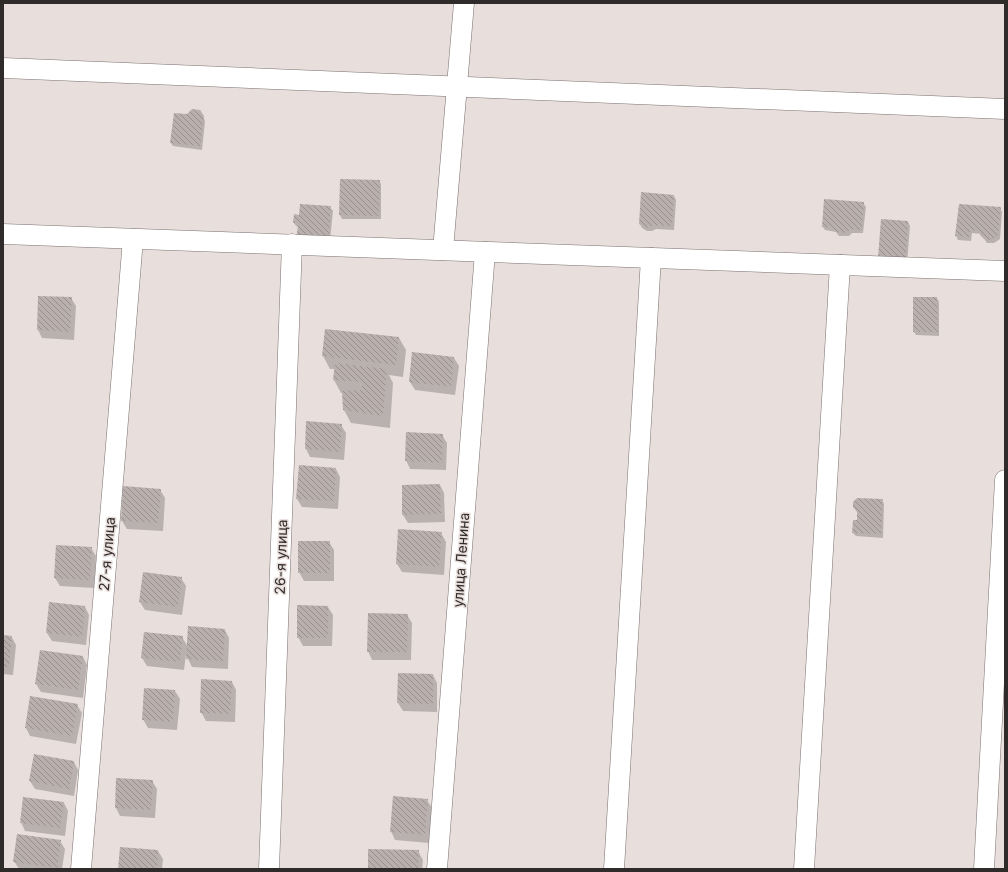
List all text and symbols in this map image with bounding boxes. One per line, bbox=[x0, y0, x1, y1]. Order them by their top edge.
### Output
street label: улица Ленина bbox=[449, 512, 472, 608]
street label: 27-я улица bbox=[95, 516, 118, 592]
street label: 26-я улица bbox=[271, 519, 290, 595]

